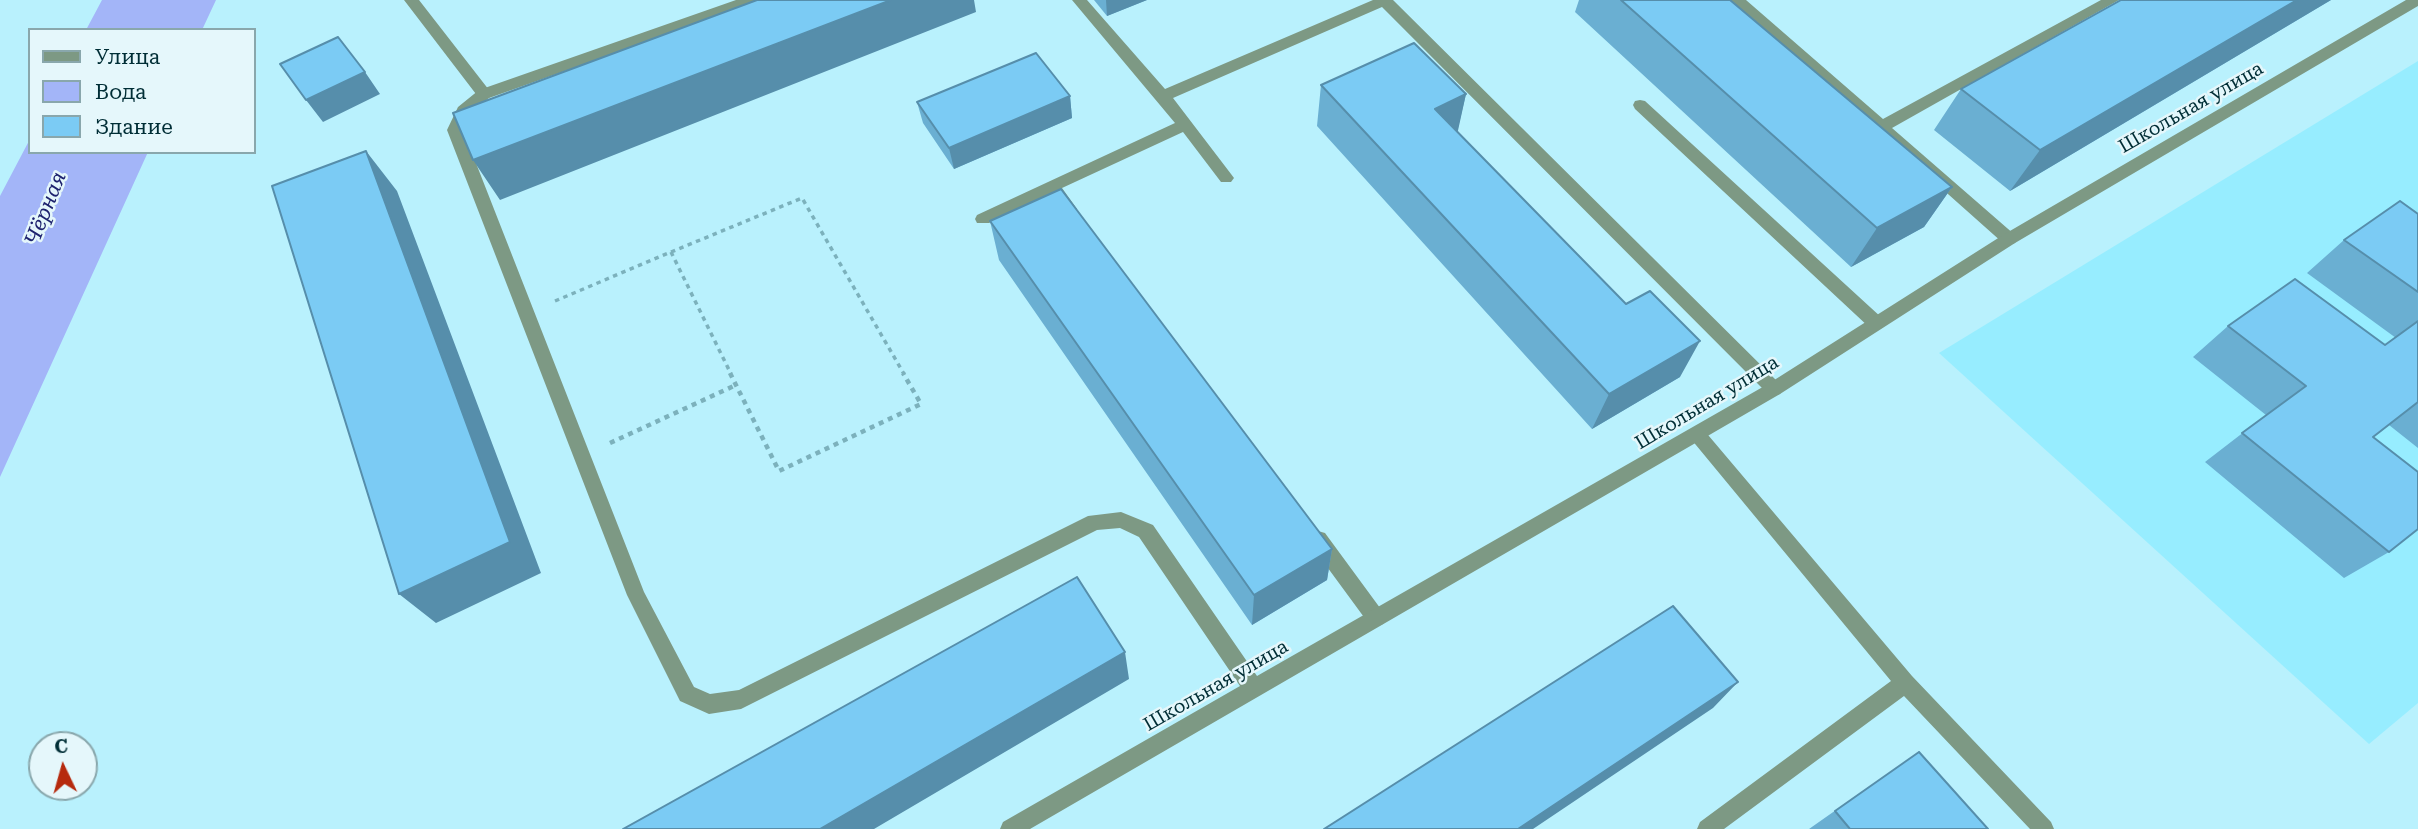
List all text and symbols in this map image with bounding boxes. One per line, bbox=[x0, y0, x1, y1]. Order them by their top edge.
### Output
legend bbox=[28, 28, 256, 154]
text: Улица bbox=[95, 45, 160, 69]
street label: Школьная улица bbox=[2115, 57, 2267, 159]
text: Вода bbox=[95, 80, 147, 104]
text: Здание bbox=[95, 115, 173, 139]
water label: Чёрная bbox=[20, 168, 72, 250]
street label: Школьная улица bbox=[1631, 351, 1783, 455]
street label: Школьная улица bbox=[1140, 635, 1292, 737]
north arrow bbox=[28, 731, 98, 801]
text: С bbox=[54, 735, 69, 759]

